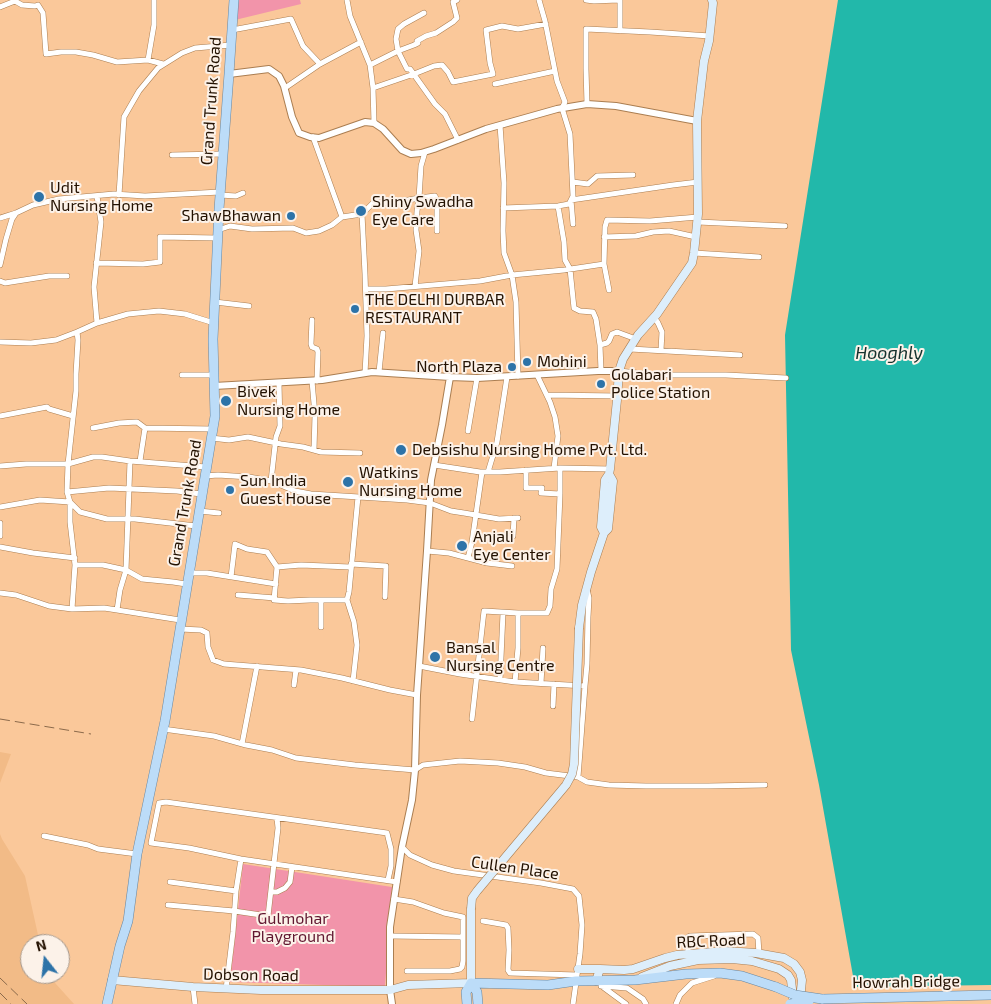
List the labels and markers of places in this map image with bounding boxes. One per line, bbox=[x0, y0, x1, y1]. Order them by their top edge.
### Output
place label: Udit Nursing Home bbox=[50, 178, 153, 216]
marker: Udit Nursing Home bbox=[32, 190, 46, 204]
place label: Shiny Swadha Eye Care bbox=[372, 192, 474, 230]
marker: Shiny Swadha Eye Care bbox=[354, 204, 368, 218]
place label: ShawBhawan bbox=[182, 206, 281, 226]
marker: ShawBhawan bbox=[285, 210, 297, 222]
place label: THE DELHI DURBAR RESTAURANT bbox=[365, 290, 505, 328]
marker: THE DELHI DURBAR RESTAURANT bbox=[349, 303, 361, 315]
place label: Mohini bbox=[537, 352, 587, 372]
marker: Mohini bbox=[521, 356, 533, 368]
place label: North Plaza bbox=[416, 357, 502, 377]
marker: North Plaza bbox=[506, 361, 518, 373]
place label: Golabari Police Station bbox=[611, 365, 710, 403]
marker: Golabari Police Station bbox=[595, 378, 607, 390]
place label: Bivek Nursing Home bbox=[237, 382, 340, 420]
marker: Bivek Nursing Home bbox=[219, 394, 233, 408]
place label: Debsishu Nursing Home Pvt. Ltd. bbox=[412, 440, 647, 460]
marker: Debsishu Nursing Home Pvt. Ltd. bbox=[394, 443, 408, 457]
place label: Watkins Nursing Home bbox=[359, 463, 462, 501]
place label: Sun India Guest House bbox=[240, 471, 331, 509]
marker: Watkins Nursing Home bbox=[341, 475, 355, 489]
marker: Sun India Guest House bbox=[224, 484, 236, 496]
place label: Anjali Eye Center bbox=[473, 527, 551, 565]
marker: Anjali Eye Center bbox=[455, 539, 469, 553]
place label: Bansal Nursing Centre bbox=[446, 638, 555, 676]
marker: Bansal Nursing Centre bbox=[428, 650, 442, 664]

